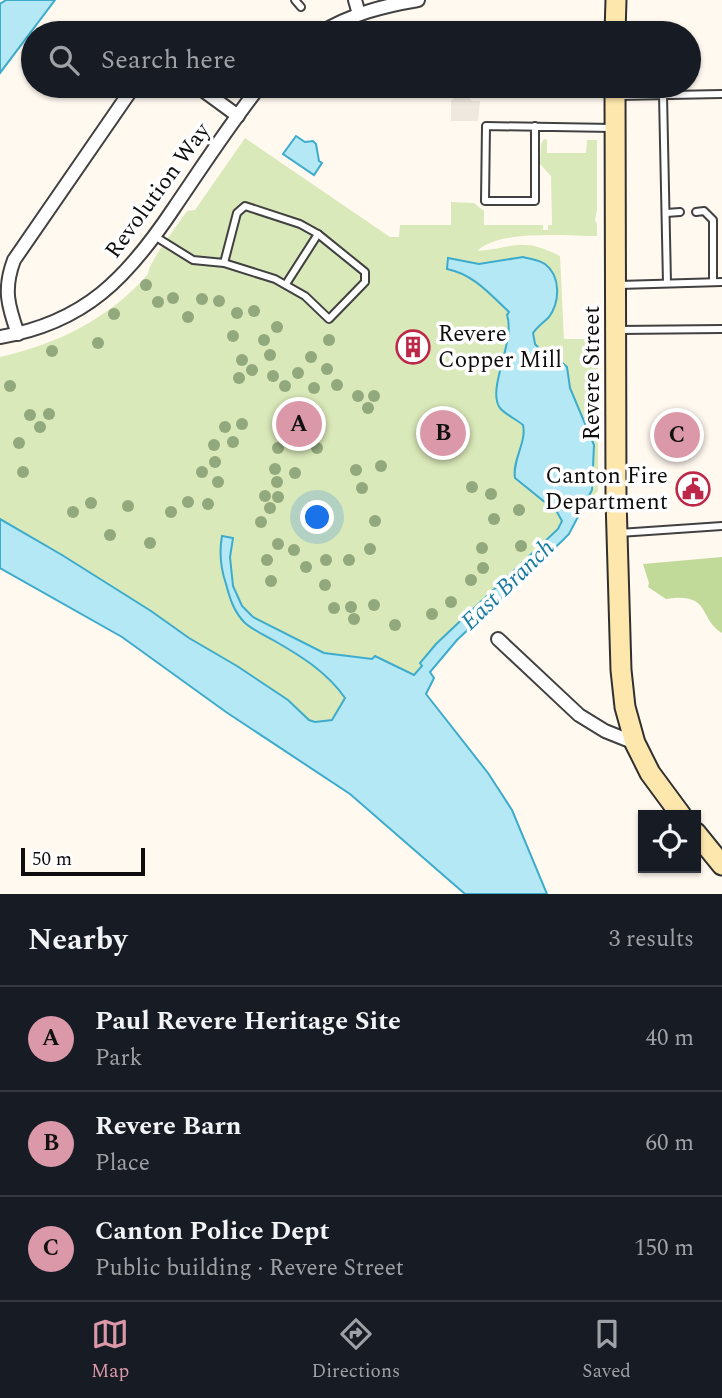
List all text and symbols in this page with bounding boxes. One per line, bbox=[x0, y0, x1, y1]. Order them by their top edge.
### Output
search box bbox=[21, 21, 701, 98]
text: Search here bbox=[101, 40, 236, 80]
icon: search bbox=[45, 41, 83, 79]
street label: Revolution Way bbox=[97, 115, 220, 266]
street label: Revere Street bbox=[575, 306, 610, 440]
place label: Revere Copper Mill bbox=[438, 317, 562, 378]
building icon: Revere Copper Mill bbox=[394, 328, 432, 366]
pin: A bbox=[276, 398, 322, 450]
pin: B bbox=[420, 407, 466, 459]
pin: C bbox=[654, 409, 700, 461]
place label: Canton Fire Department bbox=[545, 459, 668, 520]
public building icon: Canton Fire Department bbox=[674, 470, 712, 508]
your location bbox=[300, 500, 334, 534]
water label: East Branch bbox=[453, 531, 563, 639]
map controls bbox=[638, 810, 701, 873]
button: locate bbox=[638, 810, 701, 873]
scale bar bbox=[21, 845, 145, 877]
text: 50 m bbox=[32, 845, 72, 874]
text: Nearby bbox=[28, 917, 127, 963]
text: 3 results bbox=[609, 922, 694, 957]
text: Paul Revere Heritage Site bbox=[95, 1001, 401, 1041]
text: A bbox=[42, 1021, 60, 1056]
text: 40 m bbox=[645, 1021, 694, 1056]
text: Park bbox=[95, 1041, 142, 1076]
text: Revere Barn bbox=[95, 1106, 242, 1146]
text: B bbox=[43, 1126, 59, 1161]
text: 60 m bbox=[645, 1126, 694, 1161]
text: Place bbox=[95, 1146, 150, 1181]
text: Canton Police Dept bbox=[95, 1211, 329, 1251]
text: C bbox=[43, 1231, 59, 1266]
text: 150 m bbox=[634, 1231, 694, 1266]
text: Public building · Revere Street bbox=[95, 1251, 404, 1286]
tab: Map bbox=[91, 1315, 129, 1386]
tab: Directions bbox=[311, 1315, 400, 1386]
tab: Saved bbox=[582, 1315, 631, 1386]

